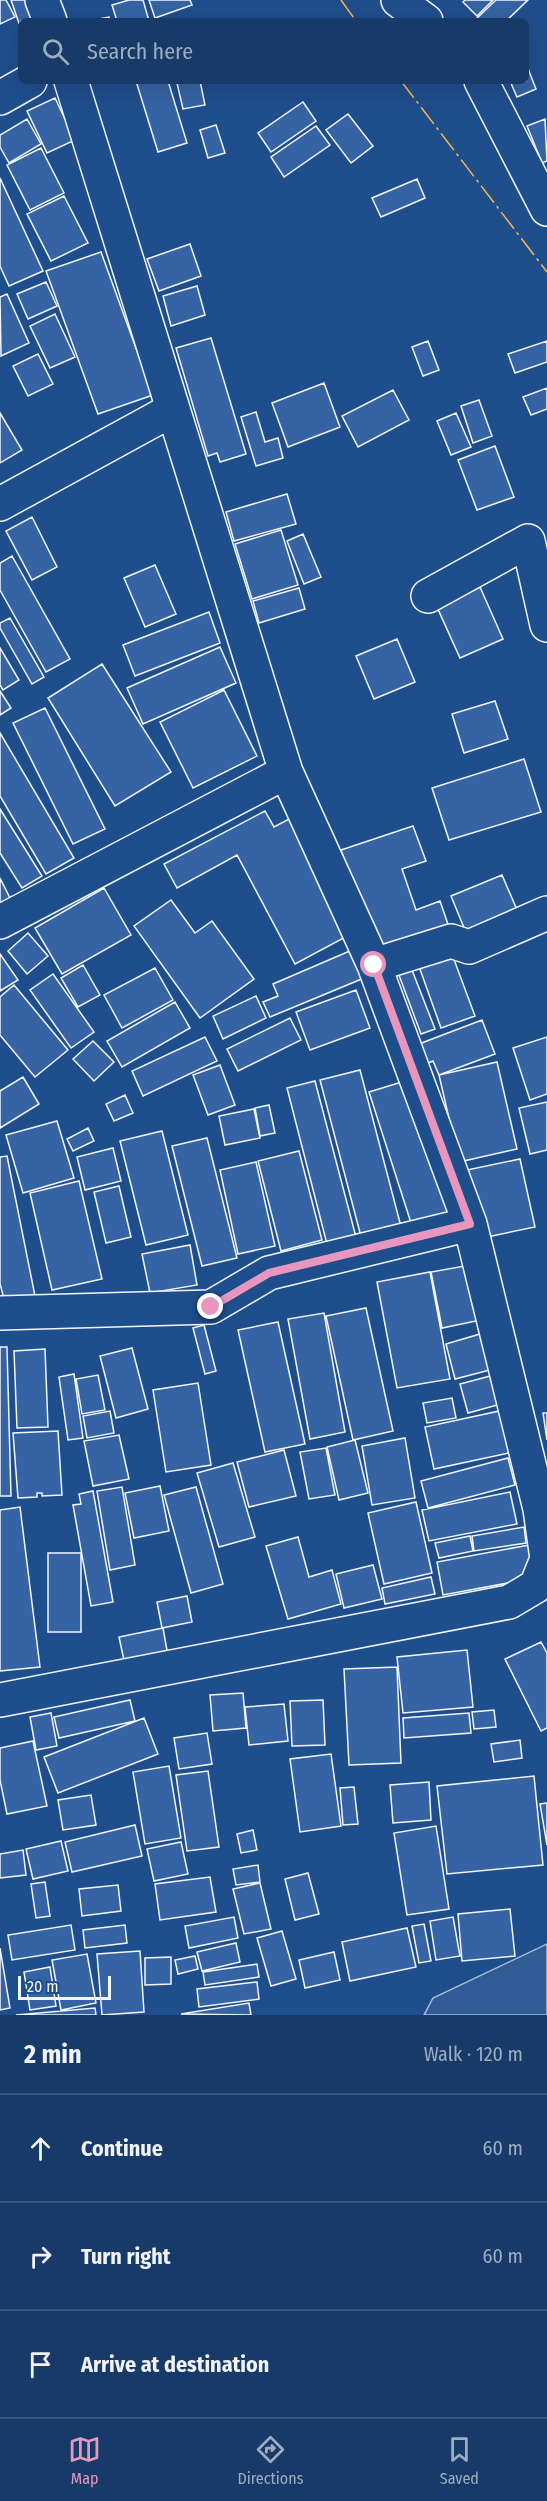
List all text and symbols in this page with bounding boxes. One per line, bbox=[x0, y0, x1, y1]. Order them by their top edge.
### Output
search box bbox=[18, 18, 529, 84]
icon: search bbox=[39, 35, 72, 68]
text: Search here bbox=[87, 38, 193, 65]
route start bbox=[360, 951, 386, 977]
route end bbox=[197, 1293, 223, 1319]
scale bar bbox=[18, 1973, 111, 2000]
text: 20 m bbox=[27, 1977, 58, 1996]
text: 2 min bbox=[24, 2039, 82, 2070]
text: Walk · 120 m bbox=[424, 2042, 523, 2066]
icon: ahead bbox=[24, 2132, 57, 2165]
text: Continue bbox=[81, 2135, 163, 2162]
text: 60 m bbox=[483, 2136, 523, 2160]
icon: right bbox=[24, 2240, 57, 2273]
text: Turn right bbox=[81, 2243, 170, 2270]
text: 60 m bbox=[483, 2244, 523, 2268]
icon: arrive bbox=[24, 2348, 57, 2381]
text: Arrive at destination bbox=[81, 2351, 269, 2378]
tab: Map bbox=[68, 2433, 101, 2488]
tab: Directions bbox=[237, 2433, 304, 2488]
tab: Saved bbox=[440, 2433, 479, 2488]

